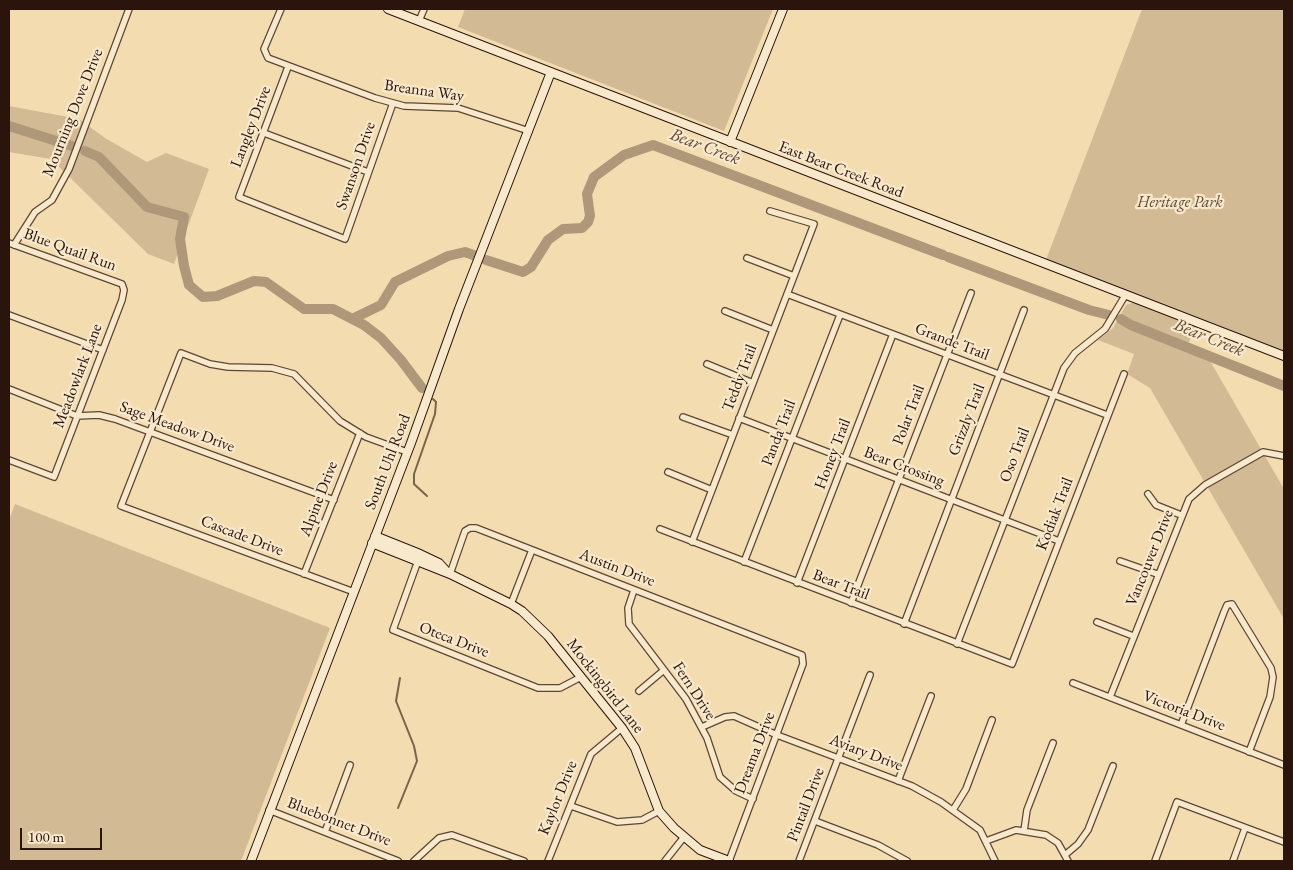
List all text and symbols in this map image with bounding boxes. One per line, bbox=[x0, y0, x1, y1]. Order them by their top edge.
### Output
street label: Mourning Dove Drive bbox=[38, 46, 108, 180]
street label: Breanna Way bbox=[383, 76, 465, 106]
street label: Langley Drive bbox=[227, 84, 275, 170]
street label: Swanson Drive bbox=[332, 119, 380, 213]
water label: Bear Creek bbox=[667, 124, 743, 170]
street label: East Bear Creek Road bbox=[776, 137, 906, 203]
park label: Heritage Park bbox=[1137, 193, 1223, 213]
street label: Blue Quail Run bbox=[21, 224, 119, 276]
water label: Bear Creek bbox=[1171, 314, 1247, 362]
street label: Grande Trail bbox=[912, 319, 992, 365]
street label: Meadowlark Lane bbox=[49, 321, 107, 431]
street label: Teddy Trail bbox=[718, 342, 762, 414]
street label: Grizzly Trail bbox=[944, 381, 990, 459]
street label: Polar Trail bbox=[889, 382, 929, 448]
street label: Sage Meadow Drive bbox=[117, 397, 237, 457]
street label: Panda Trail bbox=[758, 397, 800, 469]
street label: South Uhl Road bbox=[361, 411, 415, 513]
street label: Honey Trail bbox=[811, 416, 855, 492]
street label: Oso Trail bbox=[996, 425, 1034, 485]
street label: Bear Crossing bbox=[861, 443, 947, 491]
street label: Alpine Drive bbox=[296, 459, 342, 539]
street label: Kodiak Trail bbox=[1032, 475, 1078, 553]
street label: Vancouver Drive bbox=[1122, 507, 1178, 609]
street label: Cascade Drive bbox=[198, 511, 286, 561]
street label: Austin Drive bbox=[576, 545, 658, 591]
street label: Bear Trail bbox=[810, 565, 872, 605]
street label: Oteca Drive bbox=[416, 618, 492, 662]
street label: Mockingbird Lane bbox=[562, 635, 648, 737]
street label: Fern Drive bbox=[668, 658, 720, 724]
street label: Victoria Drive bbox=[1140, 686, 1228, 736]
street label: Dreama Drive bbox=[731, 709, 779, 797]
street label: Aviary Drive bbox=[827, 730, 905, 776]
street label: Kaylor Drive bbox=[534, 758, 582, 838]
street label: Pintail Drive bbox=[783, 765, 829, 845]
street label: Bluebonnet Drive bbox=[284, 793, 394, 851]
scale bar bbox=[22, 818, 105, 850]
text: 100 m bbox=[28, 827, 64, 846]

